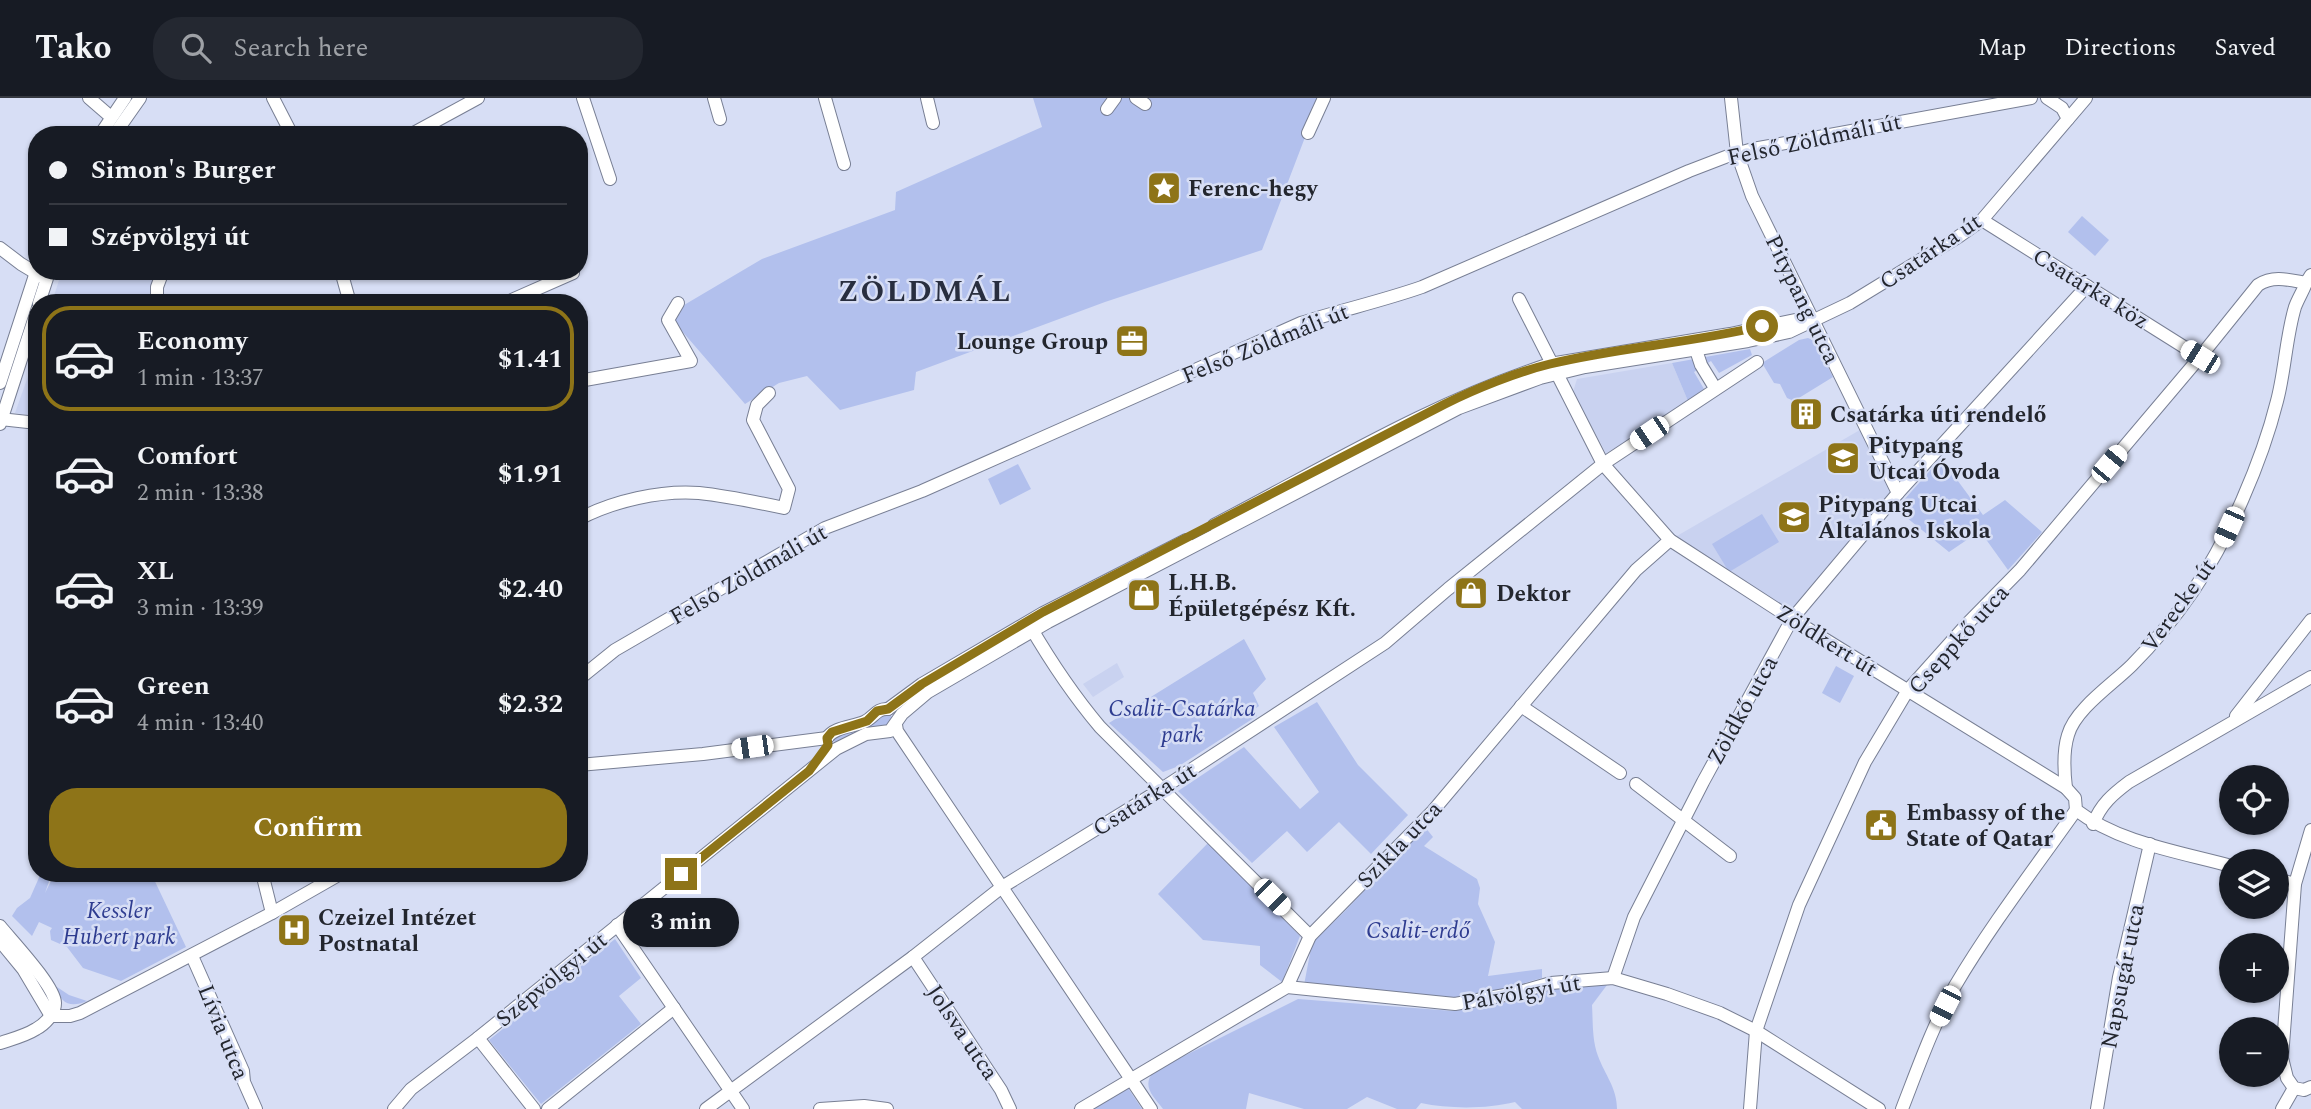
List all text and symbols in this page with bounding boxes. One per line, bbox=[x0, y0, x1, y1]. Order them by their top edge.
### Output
search box bbox=[153, 17, 643, 80]
text: Tako bbox=[35, 23, 111, 73]
text: Search here bbox=[233, 28, 368, 68]
icon: search bbox=[177, 29, 215, 67]
text: Map bbox=[1978, 30, 2026, 66]
text: Directions bbox=[2064, 30, 2176, 66]
text: Saved bbox=[2214, 30, 2276, 66]
street label: Felső Zöldmáli út bbox=[1724, 105, 1905, 176]
text: Simon's Burger bbox=[91, 150, 275, 190]
place icon: Ferenc-hegy bbox=[1145, 169, 1183, 207]
place label: Ferenc-hegy bbox=[1188, 172, 1319, 207]
street label: Csatárka út bbox=[1873, 205, 1989, 299]
text: Szépvölgyi út bbox=[91, 217, 249, 257]
street label: Pitypang utca bbox=[1755, 229, 1848, 370]
street label: Csatárka köz bbox=[2025, 240, 2155, 339]
district label: ZÖLDMÁL bbox=[838, 269, 1012, 315]
street label: Felső Zöldmáli út bbox=[1177, 295, 1354, 394]
route start bbox=[1746, 310, 1778, 342]
text: Economy bbox=[137, 321, 247, 361]
office icon: Lounge Group bbox=[1113, 322, 1151, 360]
place label: Lounge Group bbox=[956, 325, 1108, 360]
icon: car bbox=[53, 327, 116, 390]
car bbox=[2177, 337, 2224, 377]
text: $1.41 bbox=[498, 339, 563, 379]
text: 1 min · 13:37 bbox=[137, 361, 264, 396]
building icon: Csatárka úti rendelő bbox=[1787, 395, 1825, 433]
place label: Csatárka úti rendelő bbox=[1830, 398, 2046, 433]
car bbox=[1626, 413, 1673, 453]
place label: Pitypang Utcai Óvoda bbox=[1868, 429, 2000, 490]
text: Comfort bbox=[137, 436, 238, 476]
school or university icon: Pitypang Utcai Óvoda bbox=[1824, 439, 1862, 477]
car bbox=[2088, 441, 2131, 487]
icon: car bbox=[53, 442, 116, 505]
text: $1.91 bbox=[498, 454, 563, 494]
text: 2 min · 13:38 bbox=[137, 476, 264, 511]
place label: Pitypang Utcai Általános Iskola bbox=[1818, 488, 1991, 549]
school or university icon: Pitypang Utcai Általános Iskola bbox=[1775, 498, 1813, 536]
car bbox=[2211, 504, 2248, 550]
street label: Felső Zöldmáli út bbox=[663, 516, 834, 635]
text: XL bbox=[137, 551, 174, 591]
street label: Verecke út bbox=[2133, 552, 2225, 660]
icon: car bbox=[53, 557, 116, 620]
place label: L.H.B. Épületgépész Kft. bbox=[1168, 566, 1356, 627]
text: $2.40 bbox=[498, 569, 563, 609]
shop icon: Dektor bbox=[1452, 574, 1490, 612]
shop icon: L.H.B. Épületgépész Kft. bbox=[1125, 576, 1163, 614]
place label: Dektor bbox=[1496, 577, 1571, 612]
street label: Cseppkő utca bbox=[1900, 577, 2018, 703]
text: 3 min · 13:39 bbox=[137, 591, 264, 626]
street label: Zöldkert út bbox=[1769, 596, 1884, 686]
street label: Zöldkő utca bbox=[1699, 650, 1788, 772]
text: Green bbox=[137, 666, 210, 706]
icon: car bbox=[53, 672, 116, 735]
text: $2.32 bbox=[498, 684, 563, 724]
park label: Csalit-Csatárka park bbox=[1108, 692, 1256, 753]
text: 4 min · 13:40 bbox=[137, 706, 264, 741]
car bbox=[730, 734, 775, 760]
street label: Csatárka út bbox=[1086, 754, 1204, 846]
map controls bbox=[2219, 765, 2289, 1087]
button: locate bbox=[2219, 765, 2289, 835]
button: Confirm bbox=[49, 788, 567, 868]
street label: Szikla utca bbox=[1349, 793, 1451, 897]
place label: Embassy of the State of Qatar bbox=[1906, 796, 2065, 857]
public building icon: Embassy of the State of Qatar bbox=[1862, 806, 1900, 844]
button: layers bbox=[2219, 849, 2289, 919]
route end bbox=[665, 858, 697, 890]
car bbox=[1250, 875, 1295, 919]
park label: Kessler Hubert park bbox=[62, 894, 176, 955]
callout: 3 min bbox=[623, 898, 739, 948]
place label: Czeizel Intézet Postnatal bbox=[318, 901, 476, 962]
street label: Napsugár utca bbox=[2092, 901, 2155, 1052]
text: 3 min bbox=[650, 905, 712, 940]
hospital icon: Czeizel Intézet Postnatal bbox=[275, 911, 313, 949]
park label: Csalit-erdő bbox=[1366, 914, 1471, 949]
street label: Szépvölgyi út bbox=[488, 924, 616, 1036]
button: + bbox=[2219, 933, 2289, 1003]
street label: Pálvölgyi út bbox=[1459, 966, 1583, 1021]
street label: Jolsva utca bbox=[917, 978, 1007, 1088]
street label: Lívia utca bbox=[188, 980, 258, 1086]
car bbox=[1927, 983, 1964, 1029]
button: − bbox=[2219, 1017, 2289, 1087]

